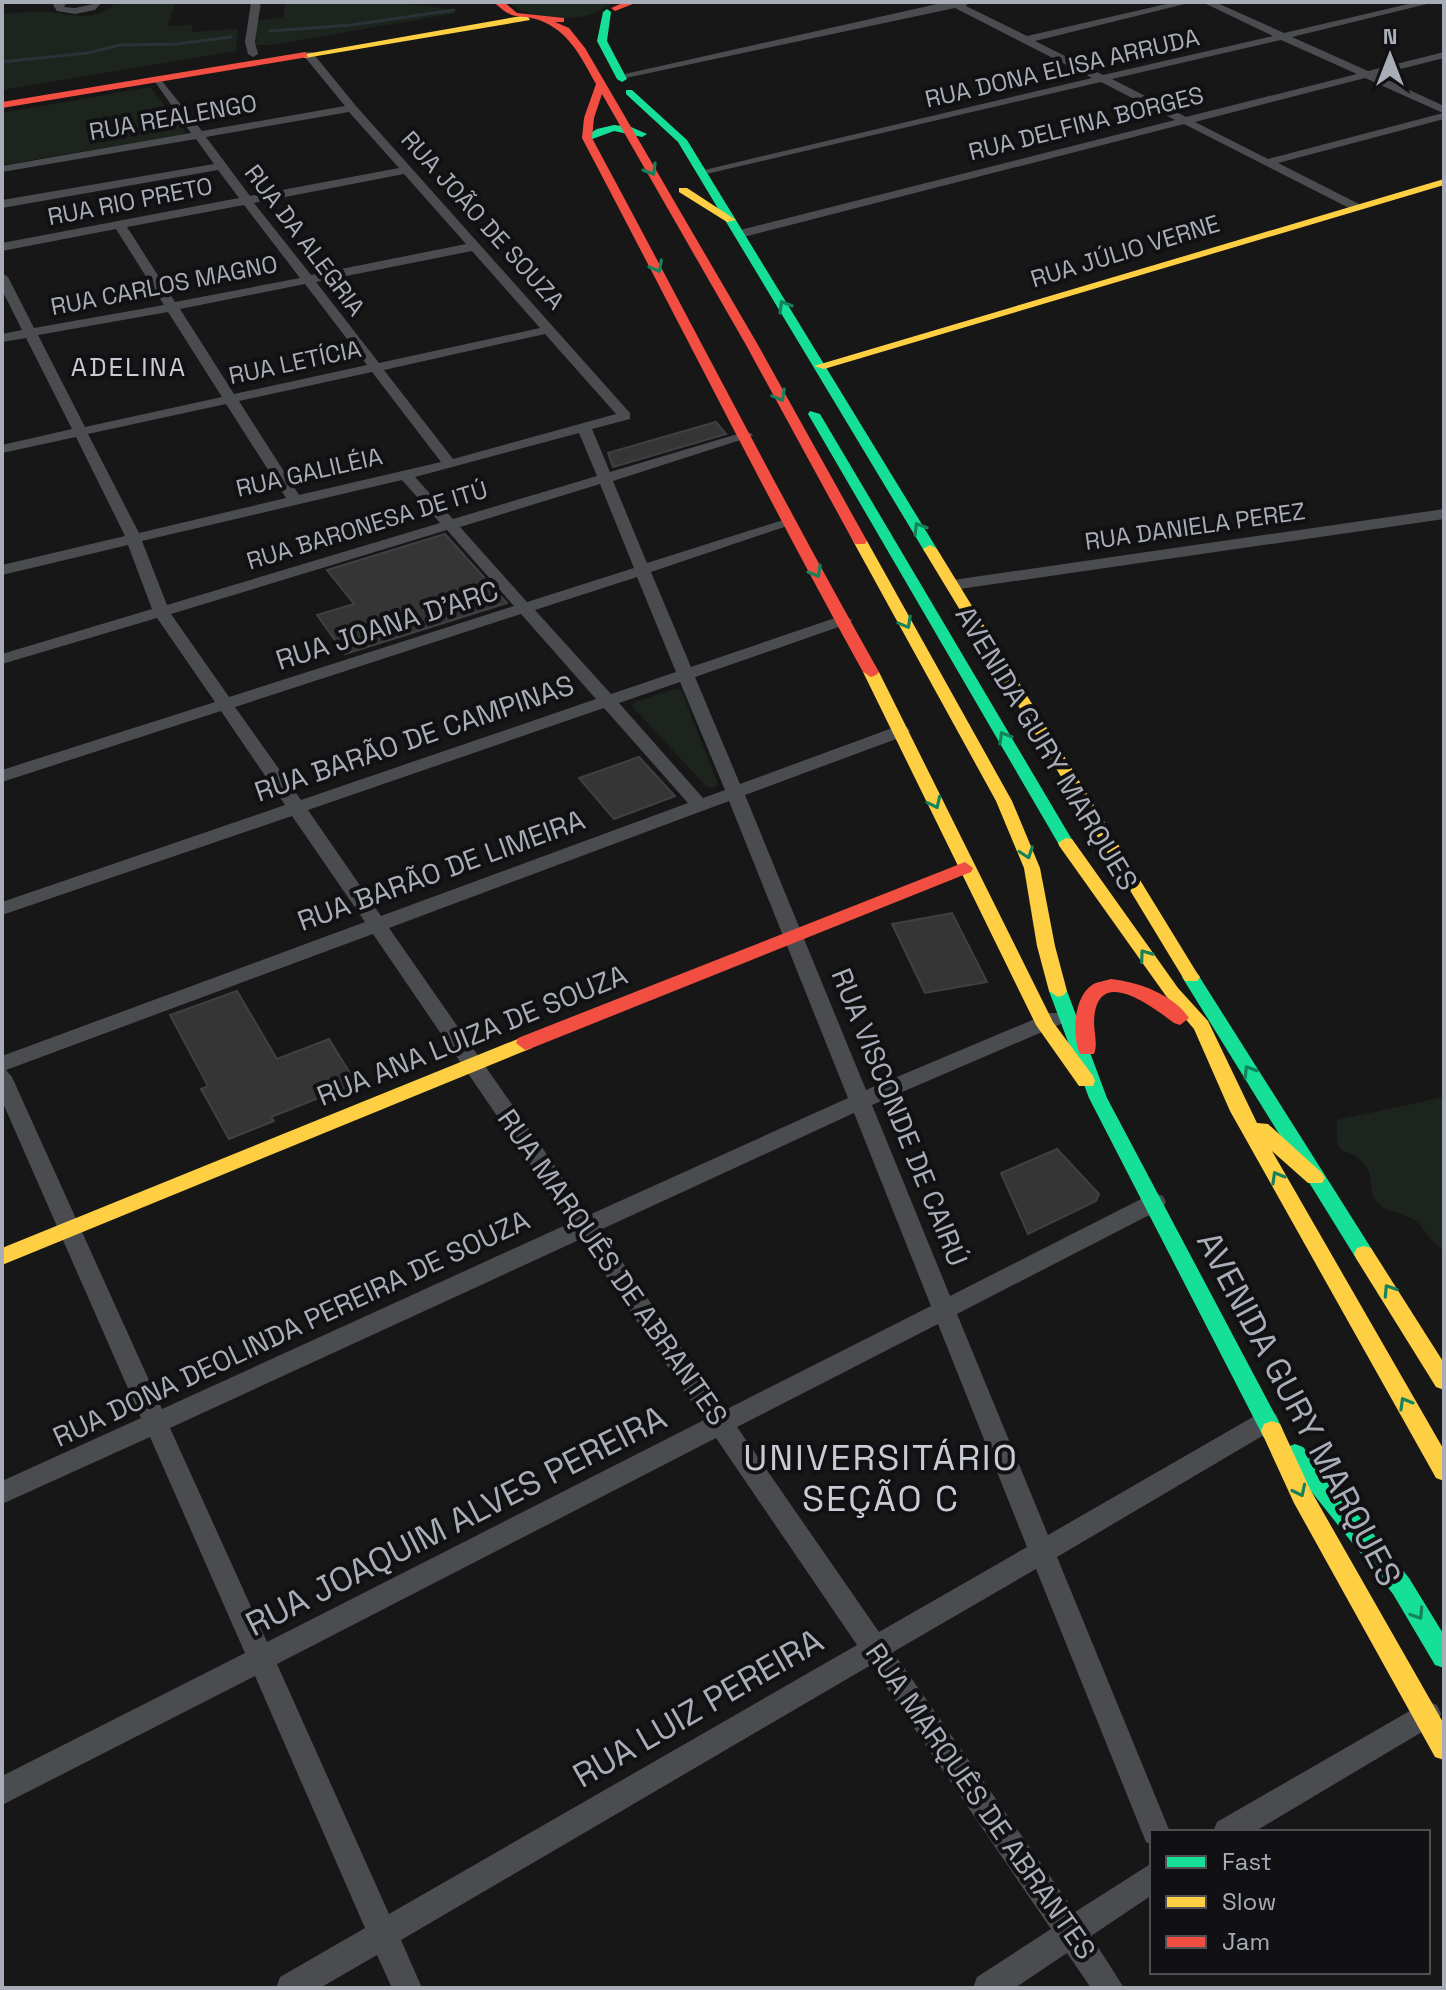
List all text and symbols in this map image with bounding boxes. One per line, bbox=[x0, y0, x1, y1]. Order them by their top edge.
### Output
north arrow bbox=[1350, 16, 1430, 96]
street label: RUA DONA ELISA ARRUDA bbox=[922, 21, 1202, 115]
text: N bbox=[1383, 22, 1397, 50]
street label: RUA DELFINA BORGES bbox=[965, 79, 1207, 167]
street label: RUA REALENGO bbox=[87, 87, 259, 147]
street label: RUA JOÃO DE SOUZA bbox=[395, 124, 571, 316]
street label: RUA DA ALEGRIA bbox=[238, 158, 372, 322]
one-way arrow bbox=[641, 161, 657, 176]
street label: RUA RIO PRETO bbox=[45, 170, 215, 232]
street label: RUA JÚLIO VERNE bbox=[1027, 208, 1223, 294]
street label: RUA CARLOS MAGNO bbox=[48, 248, 280, 322]
one-way arrow bbox=[647, 259, 662, 273]
one-way arrow bbox=[778, 300, 793, 315]
street label: RUA LETÍCIA bbox=[226, 333, 364, 391]
district label: ADELINA bbox=[71, 350, 187, 384]
one-way arrow bbox=[770, 387, 786, 402]
street label: RUA GALILÉIA bbox=[233, 440, 385, 504]
street label: RUA BARONESA DE ITÚ bbox=[243, 474, 491, 576]
street label: RUA DANIELA PEREZ bbox=[1083, 495, 1307, 557]
one-way arrow bbox=[913, 522, 929, 537]
one-way arrow bbox=[806, 563, 822, 577]
street label: RUA JOANA D'ARC bbox=[271, 572, 503, 678]
street label: AVENIDA GURY MARQUES bbox=[948, 599, 1146, 897]
one-way arrow bbox=[896, 615, 912, 629]
street label: RUA BARÃO DE CAMPINAS bbox=[250, 666, 578, 810]
one-way arrow bbox=[998, 731, 1014, 746]
one-way arrow bbox=[925, 794, 941, 809]
street label: RUA BARÃO DE LIMEIRA bbox=[292, 801, 590, 939]
one-way arrow bbox=[1017, 845, 1033, 859]
one-way arrow bbox=[1140, 949, 1155, 964]
street label: RUA ANA LUIZA DE SOUZA bbox=[312, 956, 632, 1114]
street label: RUA VISCONDE DE CAIRÚ bbox=[824, 963, 976, 1271]
one-way arrow bbox=[1243, 1065, 1258, 1080]
street label: RUA MARQUÊS DE ABRANTES bbox=[490, 1102, 736, 1432]
one-way arrow bbox=[1271, 1171, 1287, 1186]
street label: RUA DONA DEOLINDA PEREIRA DE SOUZA bbox=[47, 1201, 535, 1455]
street label: AVENIDA GURY MARQUES bbox=[1187, 1224, 1411, 1594]
one-way arrow bbox=[1383, 1285, 1398, 1299]
street label: RUA JOAQUIM ALVES PEREIRA bbox=[238, 1396, 674, 1646]
one-way arrow bbox=[1400, 1397, 1415, 1411]
district label: UNIVERSITÁRIO SEÇÃO C bbox=[743, 1435, 1019, 1522]
one-way arrow bbox=[1290, 1483, 1306, 1498]
one-way arrow bbox=[1409, 1606, 1424, 1620]
street label: RUA LUIZ PEREIRA bbox=[565, 1619, 831, 1797]
street label: RUA MARQUÊS DE ABRANTES bbox=[858, 1636, 1104, 1966]
legend bbox=[1150, 1830, 1430, 1974]
text: Fast bbox=[1222, 1846, 1272, 1877]
text: Slow bbox=[1222, 1886, 1276, 1917]
text: Jam bbox=[1222, 1926, 1270, 1957]

